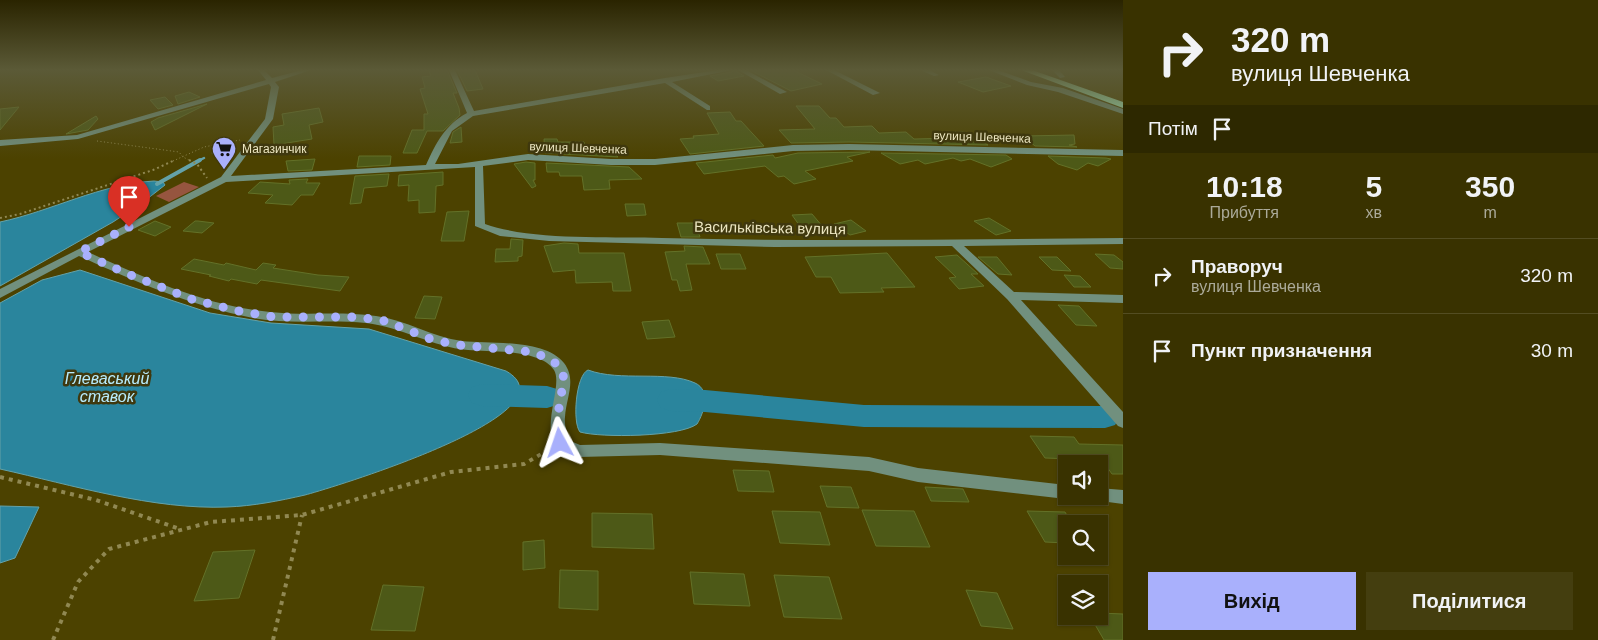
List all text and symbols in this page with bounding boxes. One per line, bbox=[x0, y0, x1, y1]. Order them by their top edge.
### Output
icon: right bbox=[1148, 20, 1213, 85]
text: 320 m bbox=[1231, 20, 1330, 59]
text: вулиця Шевченка bbox=[1231, 61, 1410, 86]
icon: arrive bbox=[1208, 115, 1236, 143]
text: Потім bbox=[1148, 118, 1198, 139]
street label: вулиця Шевченка bbox=[933, 128, 1031, 146]
supermarket icon: Магазинчик bbox=[211, 136, 237, 170]
street label: вулиця Шевченка bbox=[529, 139, 627, 157]
place label: Магазинчик bbox=[242, 142, 307, 156]
text: 10:18 bbox=[1206, 170, 1283, 203]
text: 5 bbox=[1365, 170, 1382, 203]
text: 350 bbox=[1465, 170, 1515, 203]
pin bbox=[108, 176, 150, 227]
icon: arrive bbox=[115, 183, 143, 211]
text: Прибуття bbox=[1210, 204, 1279, 221]
text: хв bbox=[1366, 204, 1382, 221]
text: m bbox=[1483, 204, 1497, 221]
street label: Васильківська вулиця bbox=[694, 218, 846, 237]
text: Праворуч bbox=[1191, 256, 1283, 277]
icon: right bbox=[1148, 262, 1176, 290]
text: 320 m bbox=[1520, 265, 1573, 286]
text: вулиця Шевченка bbox=[1191, 278, 1321, 295]
icon: arrive bbox=[1148, 337, 1176, 365]
text: Пункт призначення bbox=[1191, 340, 1372, 361]
text: 30 m bbox=[1531, 340, 1573, 361]
water label: Глеваський ставок bbox=[65, 370, 149, 405]
position arrow bbox=[533, 416, 585, 468]
map controls bbox=[1058, 455, 1108, 625]
button: sound bbox=[1058, 455, 1108, 505]
button: search bbox=[1058, 515, 1108, 565]
button: Вихід bbox=[1148, 572, 1356, 630]
button: Поділитися bbox=[1366, 572, 1573, 630]
button: layers bbox=[1058, 575, 1108, 625]

